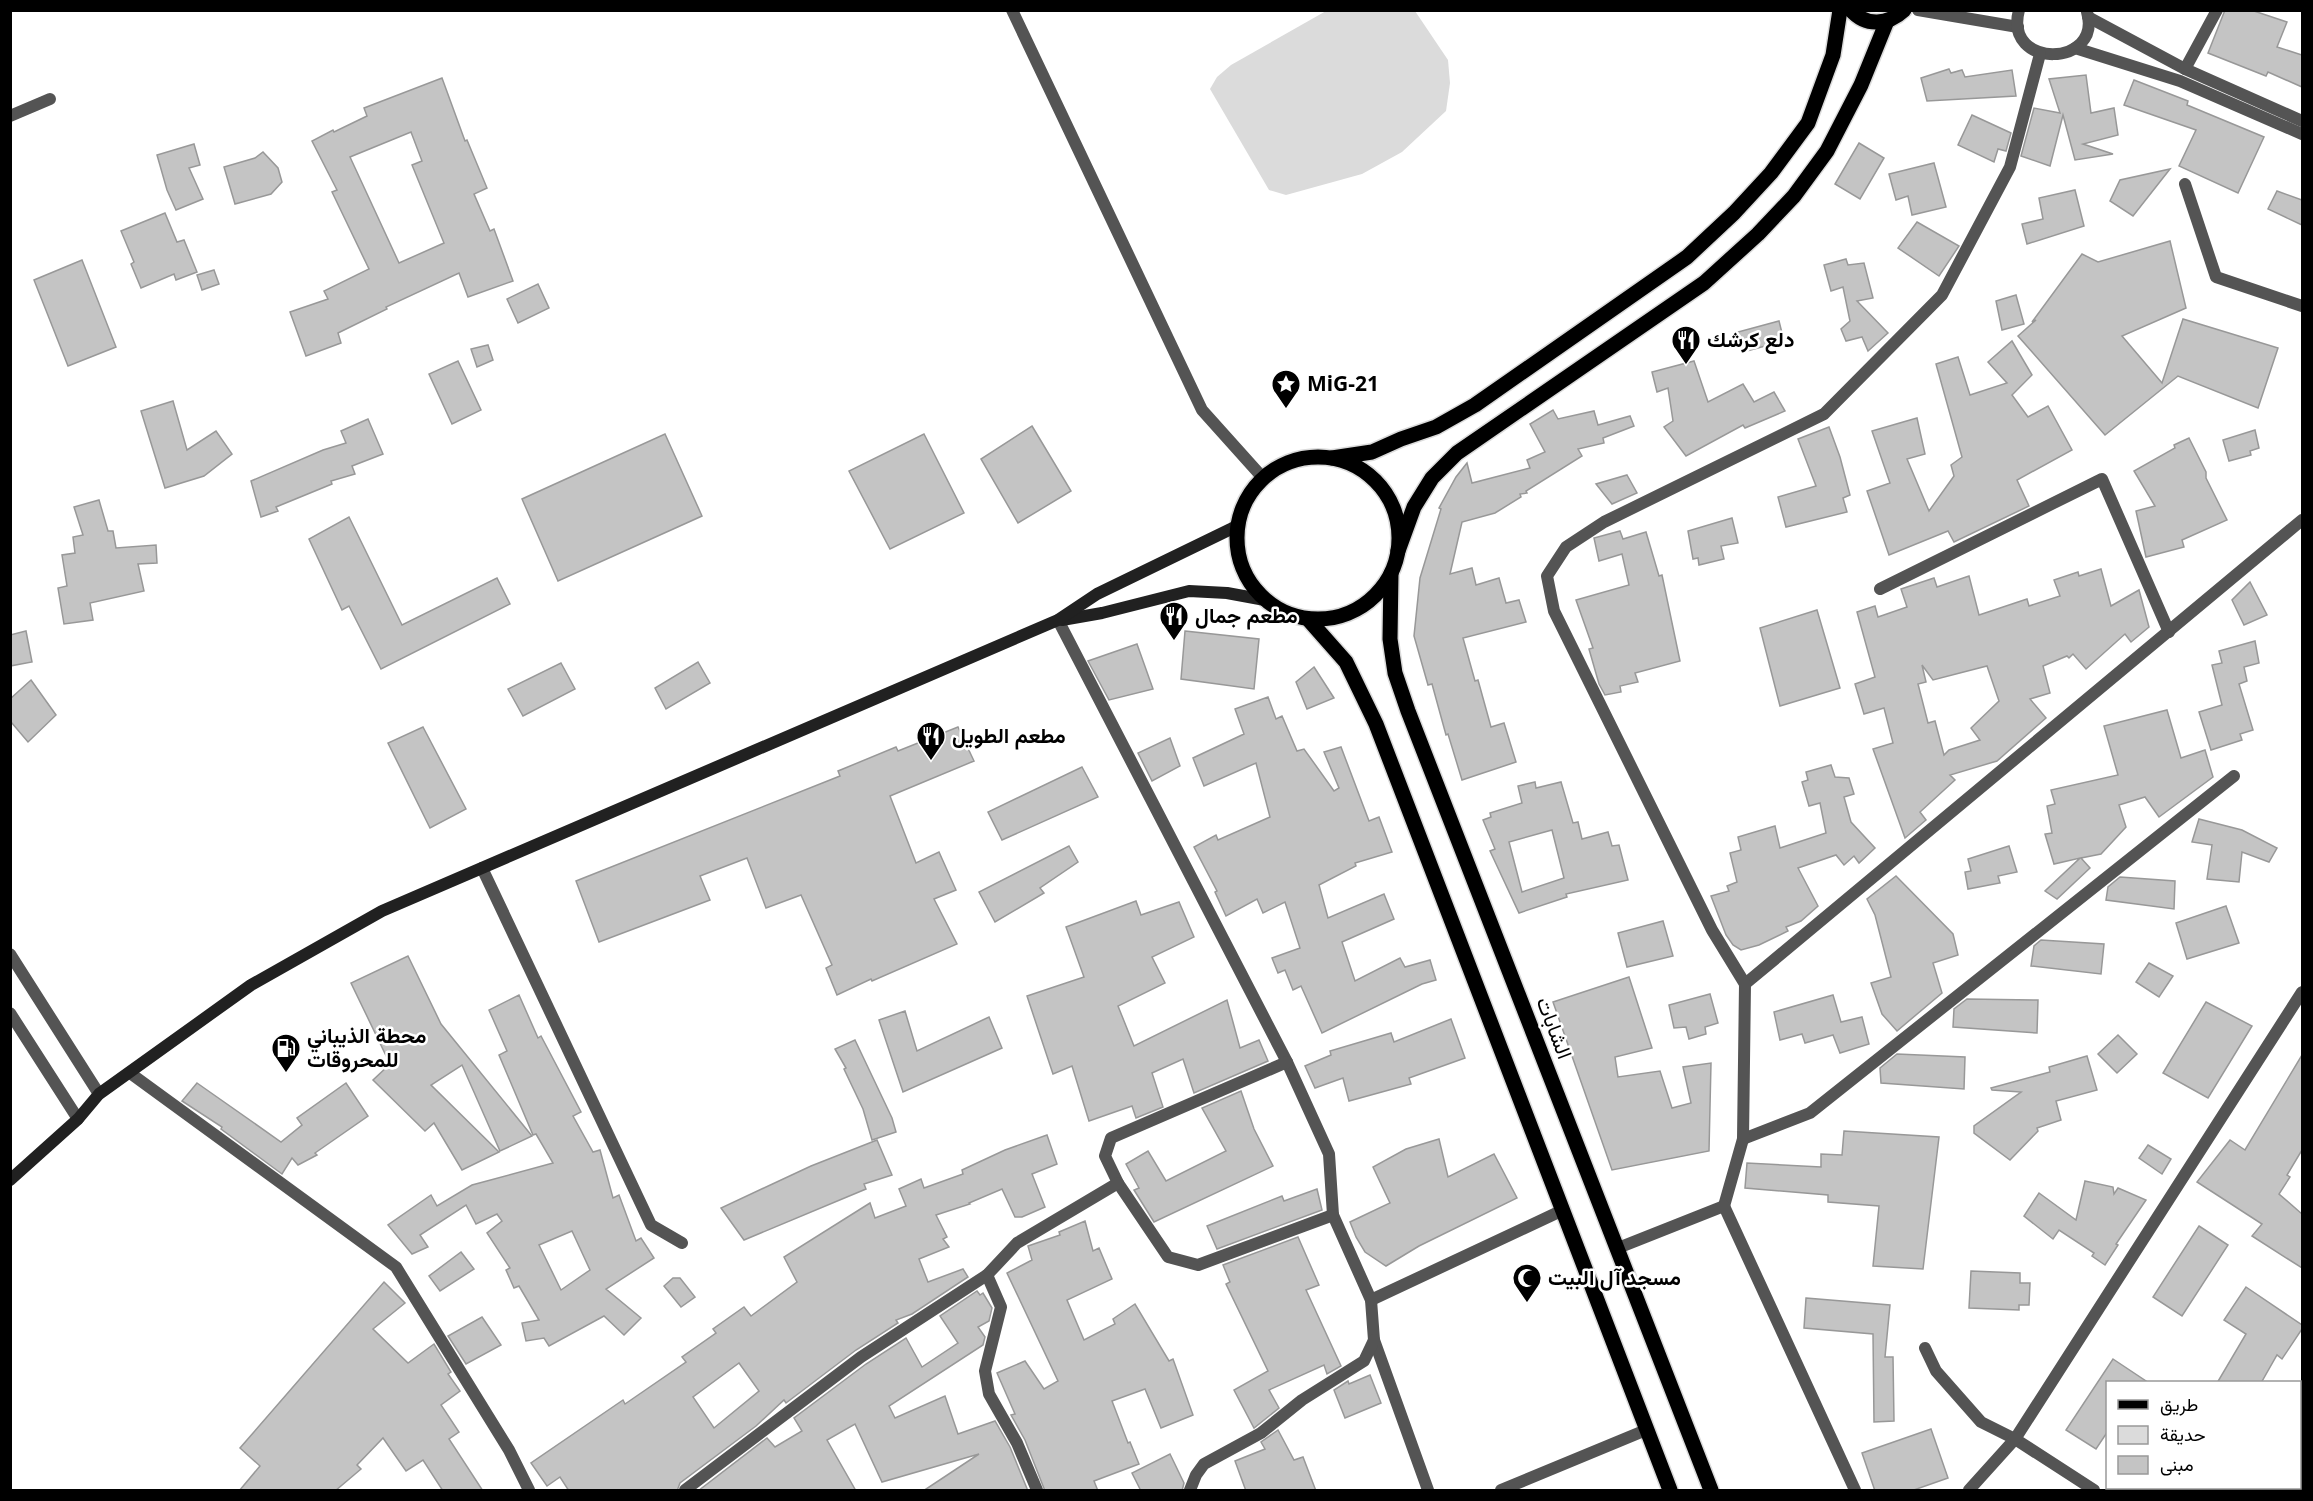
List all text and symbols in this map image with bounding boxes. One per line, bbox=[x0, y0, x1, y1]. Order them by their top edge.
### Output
restaurant icon: دلع كرشك bbox=[1670, 324, 1702, 366]
place label: دلع كرشك bbox=[1707, 325, 1794, 354]
place icon: MiG-21 bbox=[1270, 368, 1302, 410]
place label: MiG-21 bbox=[1307, 369, 1379, 397]
restaurant icon: مطعم جمال bbox=[1158, 600, 1190, 642]
place label: مطعم جمال bbox=[1195, 601, 1298, 630]
restaurant icon: مطعم الطويل bbox=[915, 720, 947, 762]
place label: مطعم الطويل bbox=[952, 721, 1066, 750]
street label: الشابات bbox=[1530, 993, 1580, 1063]
place label: محطة الذيباني للمحروقات bbox=[307, 1021, 426, 1073]
fuel station icon: محطة الذيباني للمحروقات bbox=[270, 1032, 302, 1074]
mosque icon: مسجد آل البيت bbox=[1511, 1262, 1543, 1304]
place label: مسجد آل البيت bbox=[1548, 1263, 1681, 1291]
legend bbox=[2106, 1381, 2301, 1489]
text: طريق bbox=[2160, 1392, 2198, 1416]
text: حديقة bbox=[2160, 1422, 2206, 1446]
text: مبنى bbox=[2160, 1452, 2194, 1476]

